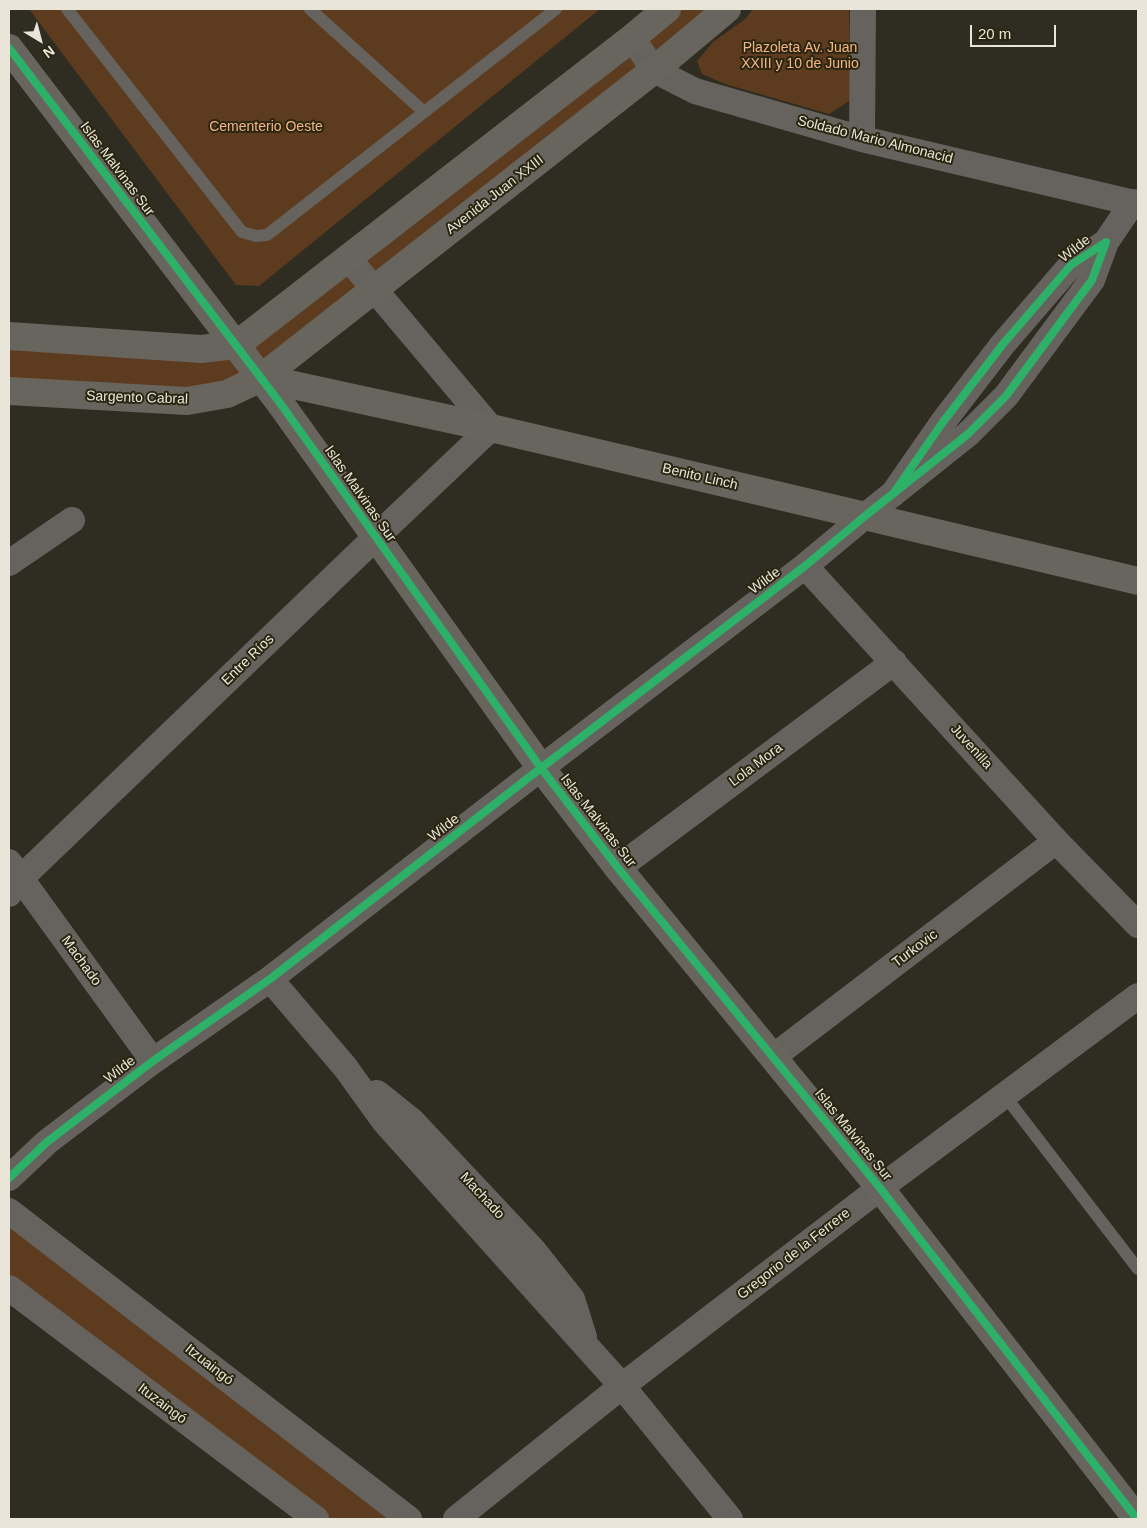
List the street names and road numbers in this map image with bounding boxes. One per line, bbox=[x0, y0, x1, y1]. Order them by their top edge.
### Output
street label: Soldado Mario Almonacid bbox=[796, 113, 954, 167]
street label: Islas Malvinas Sur bbox=[76, 119, 158, 219]
street label: Avenida Juan XXIII bbox=[443, 152, 547, 238]
street label: Wilde bbox=[1056, 232, 1094, 266]
street label: Sargento Cabral bbox=[86, 388, 188, 408]
street label: Islas Malvinas Sur bbox=[321, 443, 399, 545]
street label: Benito Linch bbox=[661, 460, 739, 494]
street label: Wilde bbox=[746, 564, 784, 598]
street label: Entre Ríos bbox=[218, 631, 278, 689]
street label: Juvenilla bbox=[947, 721, 995, 773]
street label: Lola Mora bbox=[726, 740, 786, 790]
street label: Islas Malvinas Sur bbox=[556, 771, 640, 871]
street label: Wilde bbox=[425, 811, 463, 845]
street label: Turkovic bbox=[889, 927, 941, 971]
street label: Machado bbox=[57, 933, 105, 989]
street label: Wilde bbox=[101, 1053, 139, 1087]
street label: Islas Malvinas Sur bbox=[811, 1086, 895, 1184]
street label: Machado bbox=[456, 1169, 508, 1223]
street label: Gregorio de la Ferrere bbox=[734, 1205, 854, 1303]
street label: Itzuaingó bbox=[181, 1341, 237, 1389]
street label: Ituzaingó bbox=[134, 1380, 190, 1428]

